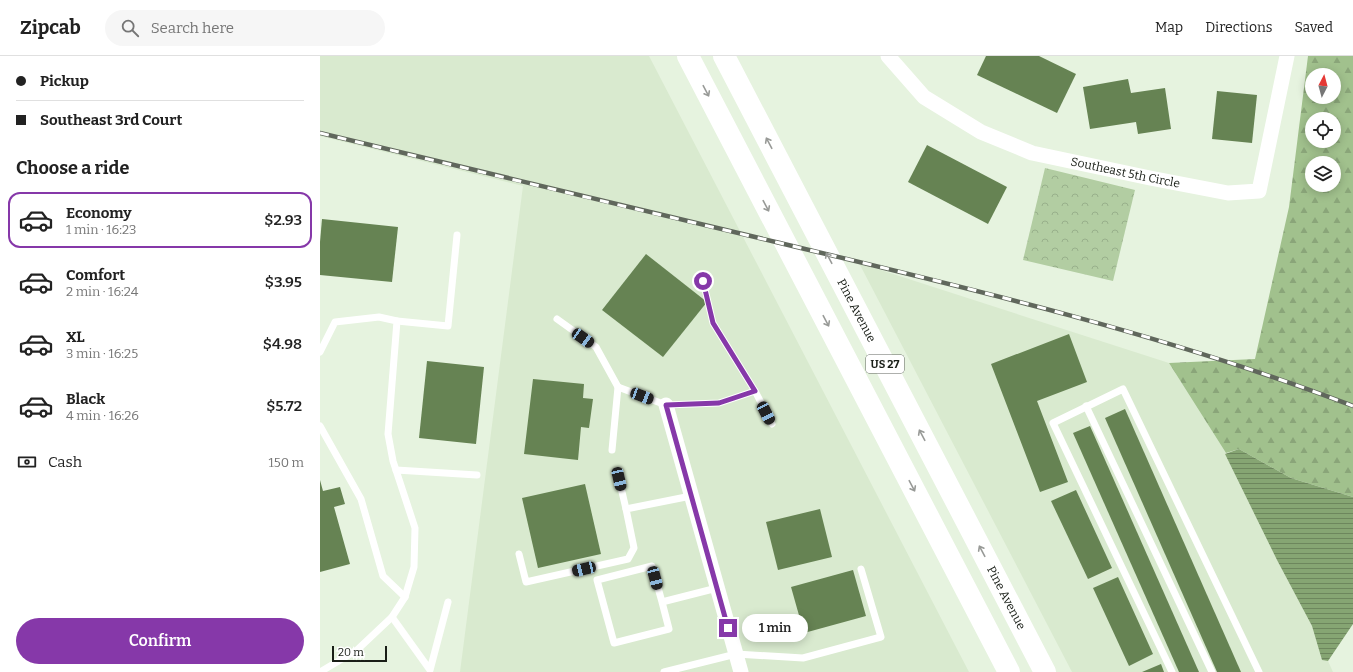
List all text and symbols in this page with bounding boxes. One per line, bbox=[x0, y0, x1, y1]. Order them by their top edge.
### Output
search box bbox=[105, 10, 385, 46]
text: Zipcab bbox=[20, 16, 81, 39]
icon: search bbox=[119, 17, 141, 39]
text: Search here bbox=[151, 19, 234, 37]
text: Map bbox=[1155, 19, 1183, 36]
text: Directions bbox=[1205, 19, 1273, 36]
text: Saved bbox=[1295, 19, 1333, 36]
north arrow bbox=[1305, 68, 1341, 104]
map controls bbox=[1305, 68, 1341, 192]
text: Pickup bbox=[40, 72, 89, 90]
one-way arrow bbox=[703, 84, 711, 96]
text: Southeast 3rd Court bbox=[40, 111, 182, 129]
button: locate bbox=[1305, 112, 1341, 148]
one-way arrow bbox=[765, 137, 772, 149]
street label: Southeast 5th Circle bbox=[1069, 154, 1181, 191]
button: layers bbox=[1305, 156, 1341, 192]
text: Choose a ride bbox=[16, 157, 129, 179]
one-way arrow bbox=[763, 200, 771, 212]
icon: car bbox=[18, 202, 54, 238]
text: Economy bbox=[66, 204, 132, 222]
text: $2.93 bbox=[264, 211, 302, 229]
text: 1 min · 16:23 bbox=[66, 222, 136, 237]
one-way arrow bbox=[825, 252, 833, 264]
icon: car bbox=[18, 264, 54, 300]
text: Comfort bbox=[66, 266, 125, 284]
route start bbox=[694, 272, 712, 290]
text: $3.95 bbox=[265, 273, 302, 291]
street label: Pine Avenue bbox=[834, 276, 879, 345]
text: 2 min · 16:24 bbox=[66, 284, 138, 299]
one-way arrow bbox=[823, 315, 831, 327]
icon: car bbox=[18, 326, 54, 362]
car bbox=[570, 326, 596, 350]
text: XL bbox=[66, 328, 85, 346]
text: $4.98 bbox=[263, 335, 302, 353]
text: 3 min · 16:25 bbox=[66, 346, 138, 361]
road number: US 27 bbox=[866, 355, 904, 373]
car bbox=[629, 386, 655, 406]
icon: car bbox=[18, 388, 54, 424]
text: Black bbox=[66, 390, 105, 408]
text: $5.72 bbox=[266, 397, 302, 415]
car bbox=[755, 400, 777, 426]
text: 4 min · 16:26 bbox=[66, 408, 139, 423]
one-way arrow bbox=[918, 429, 925, 441]
icon: cash bbox=[16, 451, 38, 473]
text: Cash bbox=[48, 453, 82, 471]
text: 150 m bbox=[268, 455, 304, 470]
car bbox=[610, 466, 628, 492]
one-way arrow bbox=[909, 480, 917, 492]
one-way arrow bbox=[978, 545, 985, 557]
car bbox=[571, 560, 597, 578]
street label: Pine Avenue bbox=[984, 564, 1029, 632]
car bbox=[646, 565, 664, 591]
callout: 1 min bbox=[742, 614, 808, 642]
button: Confirm bbox=[16, 618, 304, 664]
route end bbox=[719, 619, 737, 637]
text: 1 min bbox=[759, 620, 791, 635]
scale bar bbox=[332, 644, 387, 663]
text: 20 m bbox=[338, 646, 364, 659]

